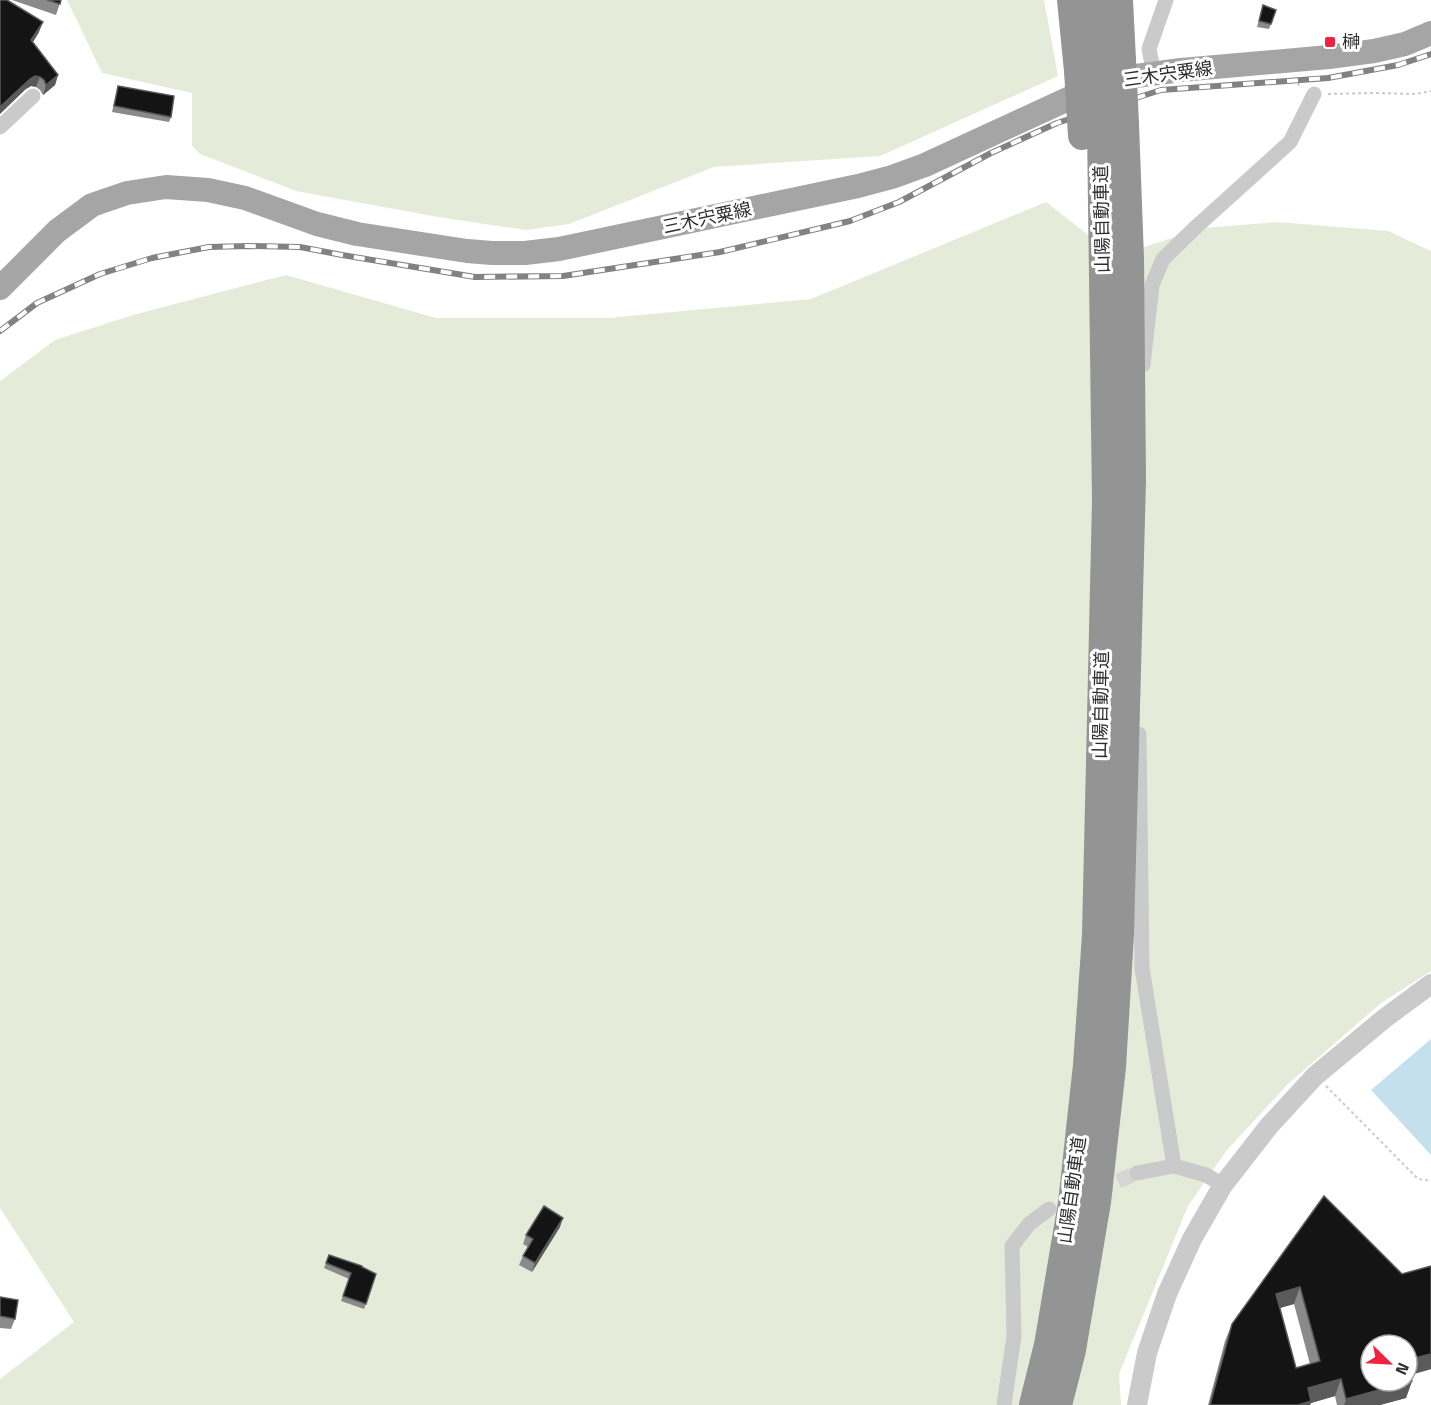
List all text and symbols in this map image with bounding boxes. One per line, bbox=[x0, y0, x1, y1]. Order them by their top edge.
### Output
place label: 榊 bbox=[1342, 28, 1360, 55]
marker: 榊 bbox=[1323, 35, 1337, 49]
street label: 三木宍粟線 bbox=[1121, 54, 1214, 93]
street label: 山陽自動車道 bbox=[1087, 165, 1116, 273]
street label: 三木宍粟線 bbox=[660, 195, 754, 240]
street label: 山陽自動車道 bbox=[1086, 651, 1115, 759]
street label: 山陽自動車道 bbox=[1051, 1135, 1092, 1245]
north arrow bbox=[1359, 1333, 1419, 1393]
text: N bbox=[1389, 1359, 1416, 1379]

